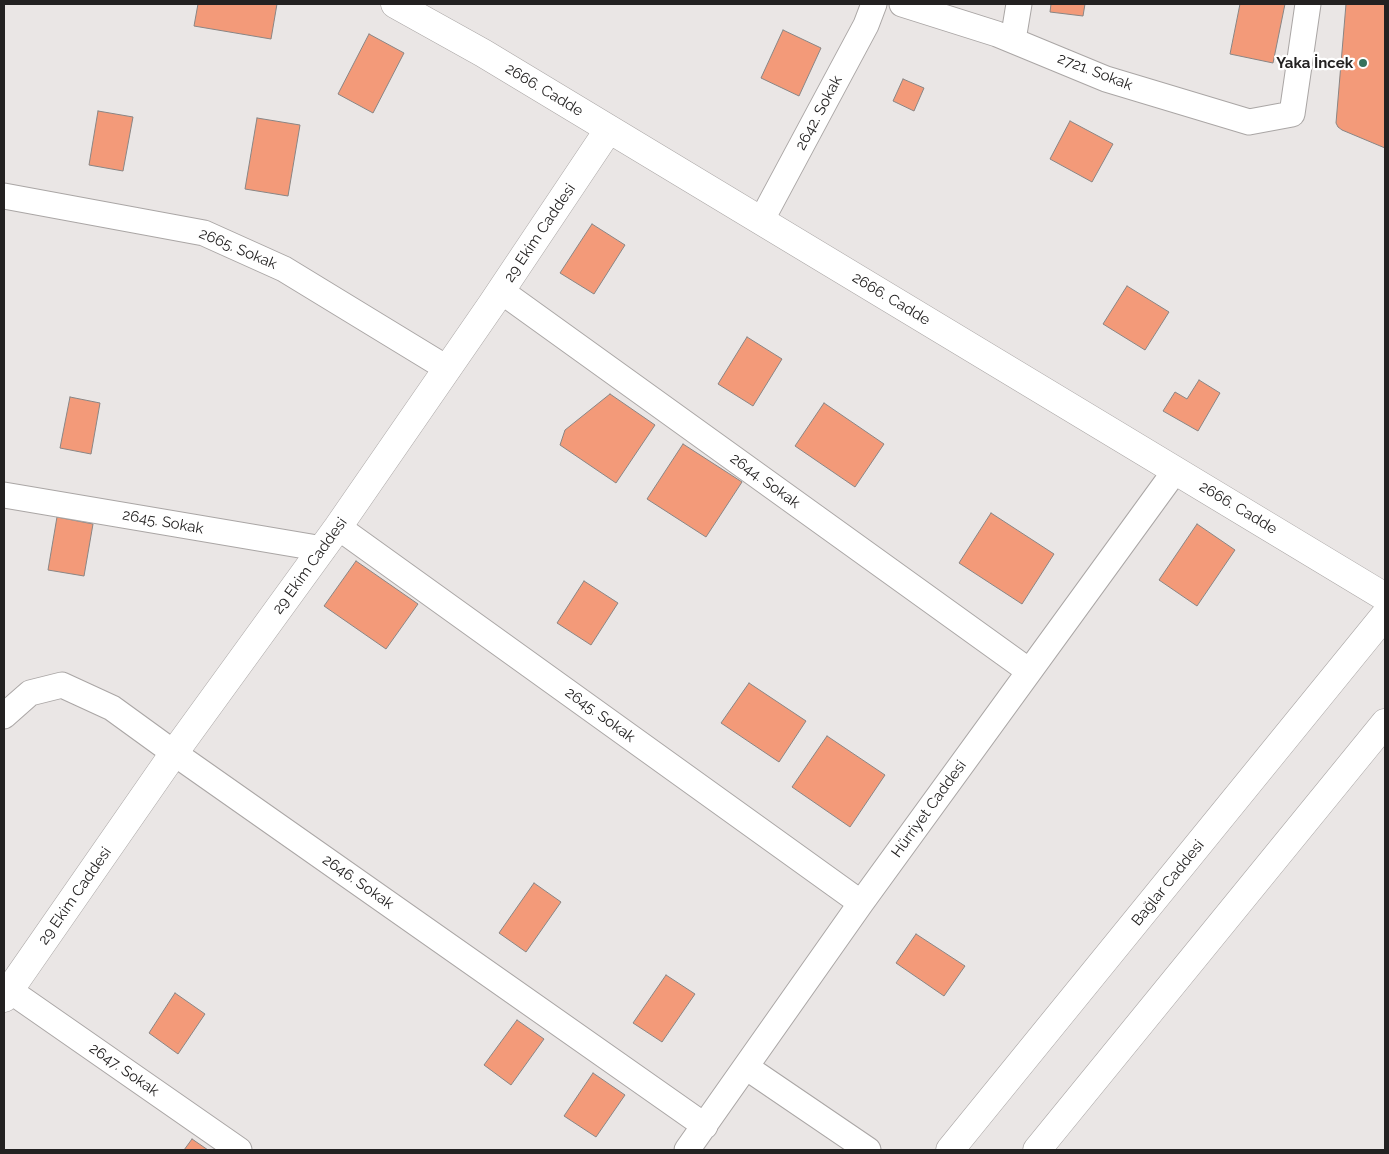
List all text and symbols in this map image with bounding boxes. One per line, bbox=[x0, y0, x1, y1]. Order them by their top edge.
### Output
street label: 2721. Sokak bbox=[1055, 49, 1135, 95]
place label: Yaka İncek bbox=[1276, 54, 1353, 72]
marker: Yaka İncek bbox=[1357, 57, 1369, 69]
street label: 2666. Cadde bbox=[502, 60, 586, 120]
street label: 2642. Sokak bbox=[792, 73, 846, 153]
street label: 29 Ekim Caddesi bbox=[500, 180, 580, 286]
street label: 2665. Sokak bbox=[196, 225, 280, 273]
street label: 2666. Cadde bbox=[849, 269, 933, 329]
street label: 2644. Sokak bbox=[727, 450, 803, 512]
street label: 2666. Cadde bbox=[1196, 478, 1280, 538]
street label: 2645. Sokak bbox=[121, 506, 205, 538]
street label: 29 Ekim Caddesi bbox=[269, 514, 351, 618]
street label: 2645. Sokak bbox=[562, 684, 638, 746]
street label: Hürriyet Caddesi bbox=[888, 757, 970, 861]
street label: Bağlar Caddesi bbox=[1128, 836, 1208, 930]
street label: 29 Ekim Caddesi bbox=[35, 844, 115, 948]
street label: 2646. Sokak bbox=[319, 851, 397, 913]
street label: 2647. Sokak bbox=[86, 1039, 162, 1101]

